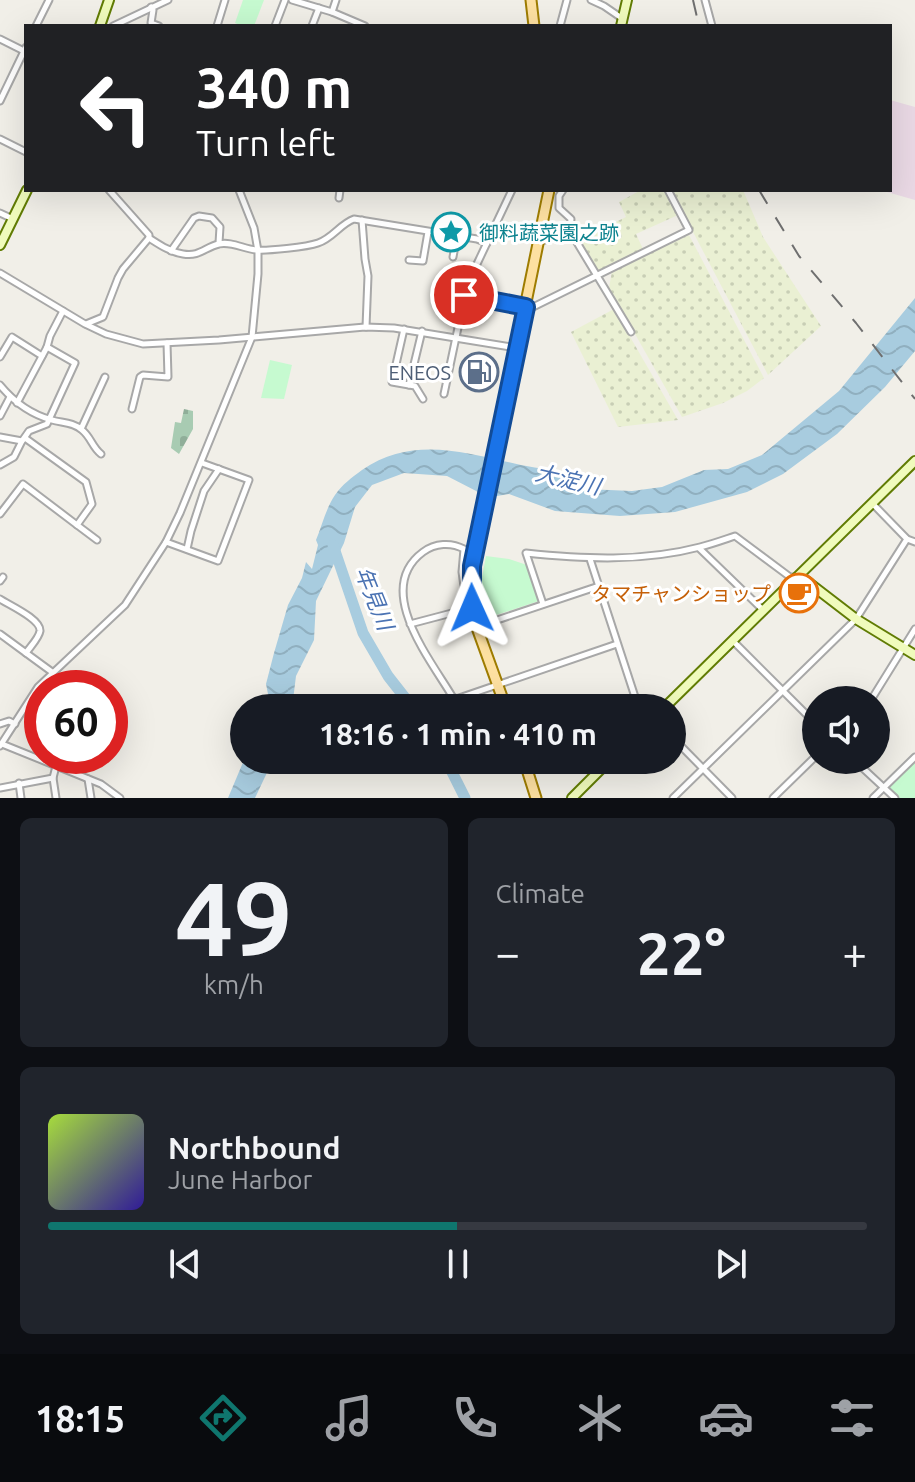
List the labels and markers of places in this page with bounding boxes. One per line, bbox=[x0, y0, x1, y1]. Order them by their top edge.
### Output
place icon: 御料蔬菜園之跡 bbox=[430, 211, 472, 253]
place label: 御料蔬菜園之跡 bbox=[479, 221, 619, 244]
pin bbox=[430, 261, 498, 329]
fuel station icon: ENEOS bbox=[458, 351, 500, 393]
place label: ENEOS bbox=[389, 361, 451, 384]
cafe icon: タマチャンショップ bbox=[778, 572, 820, 614]
place label: タマチャンショップ bbox=[591, 582, 771, 605]

